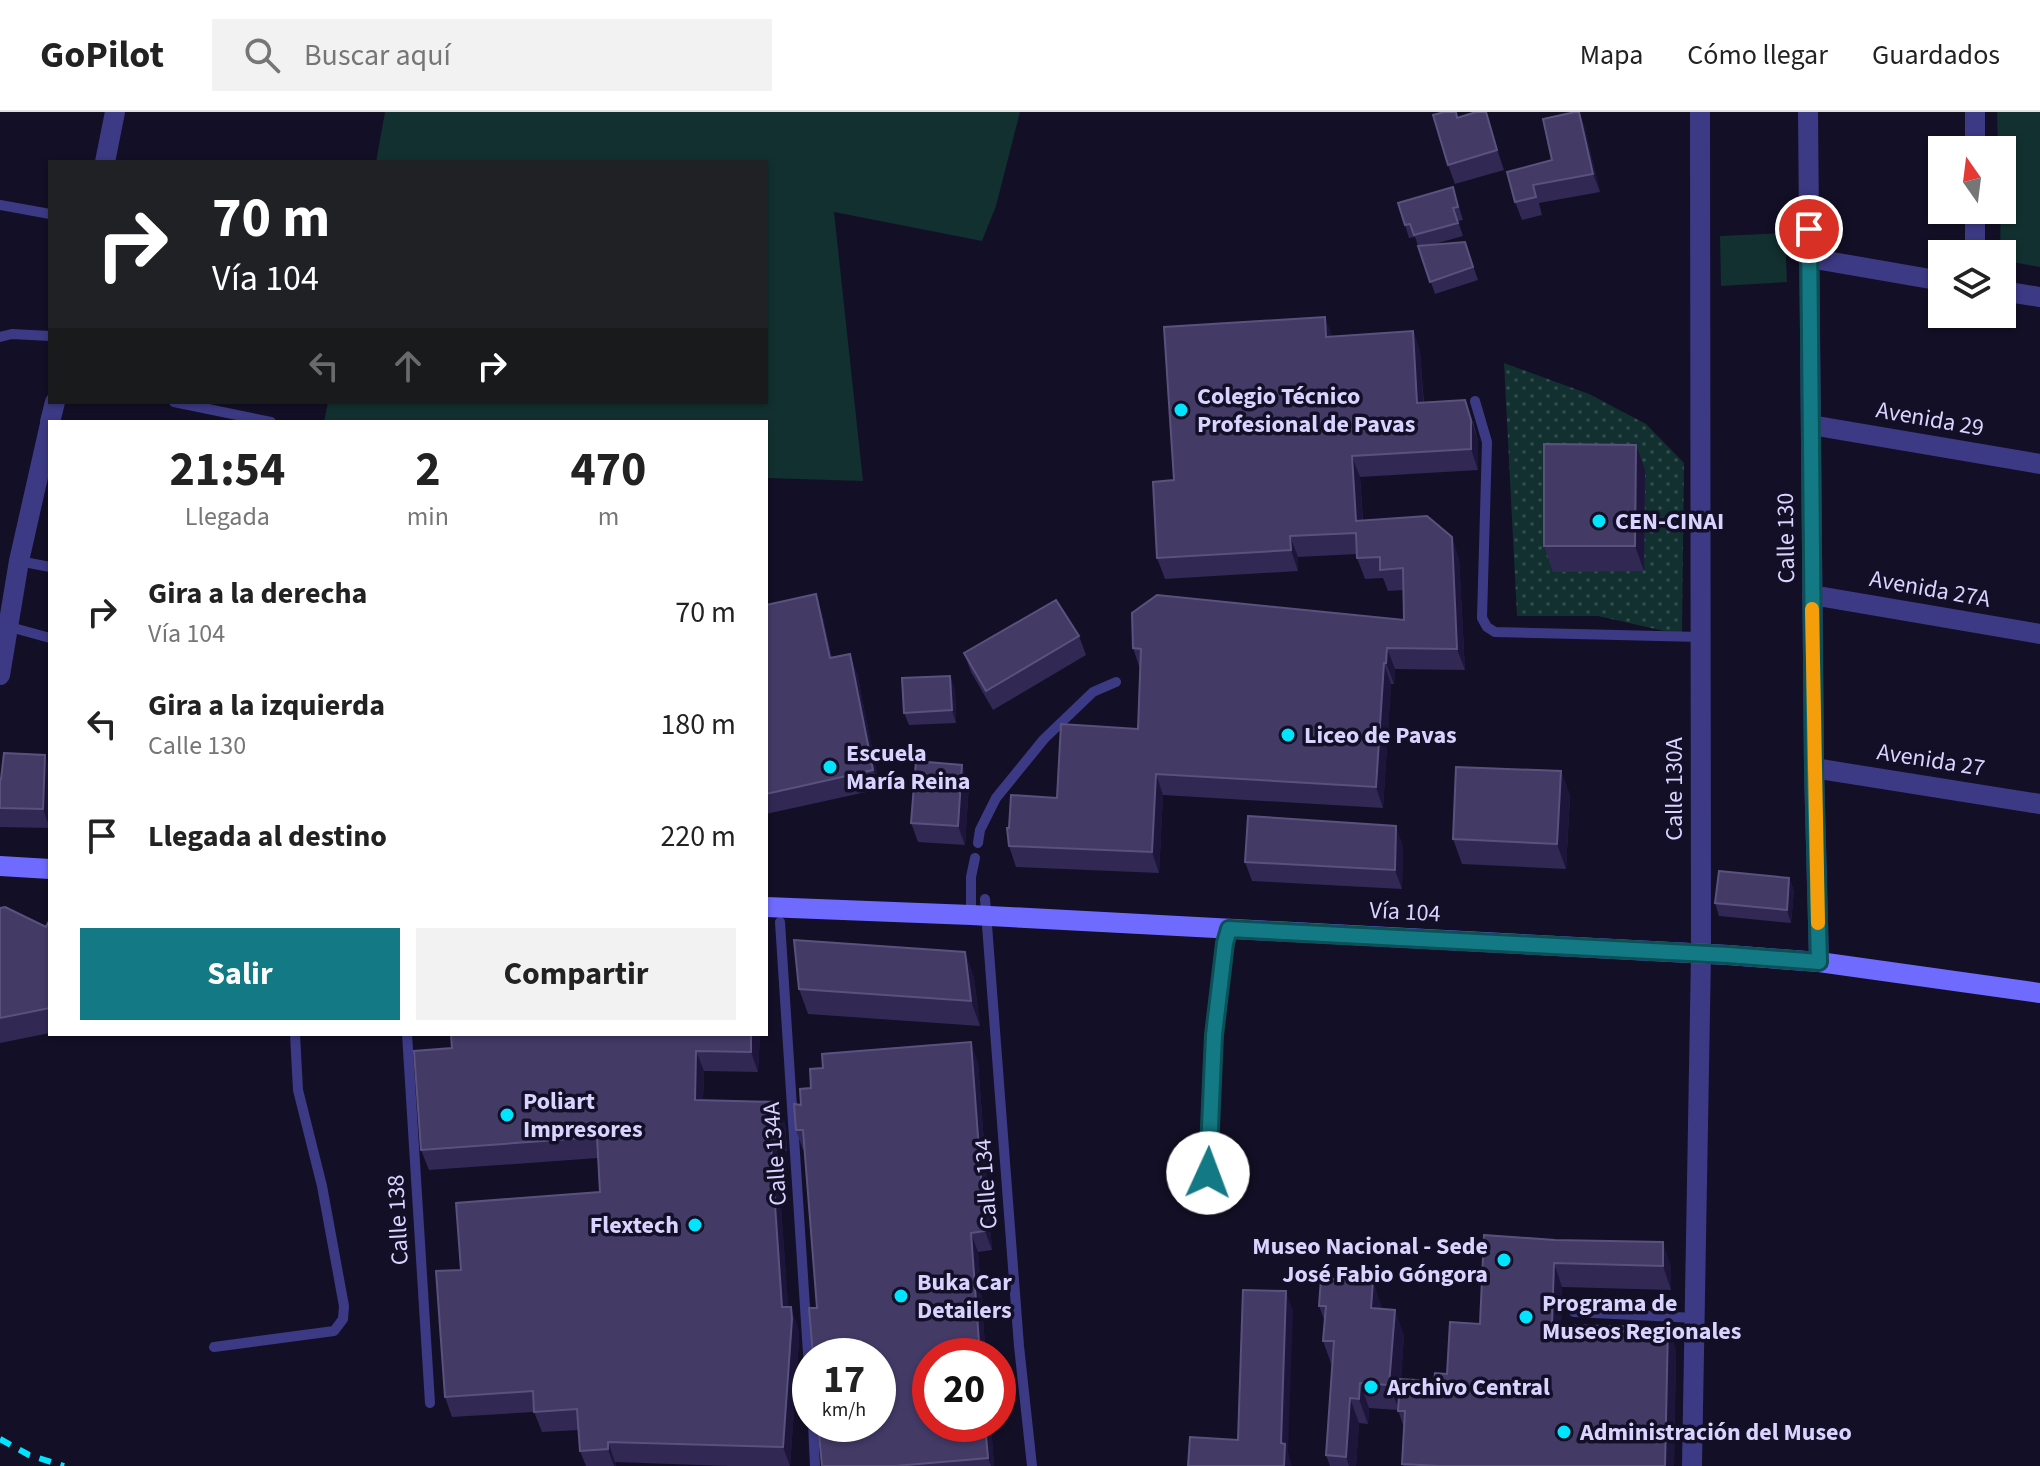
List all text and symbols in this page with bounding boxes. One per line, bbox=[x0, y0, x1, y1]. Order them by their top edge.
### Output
search box bbox=[212, 19, 772, 91]
text: GoPilot bbox=[40, 28, 164, 82]
icon: search bbox=[240, 33, 284, 77]
text: Buscar aquí bbox=[304, 34, 451, 77]
text: Mapa bbox=[1580, 35, 1643, 75]
text: Cómo llegar bbox=[1687, 35, 1828, 75]
text: Guardados bbox=[1872, 35, 2000, 75]
north arrow bbox=[1928, 136, 2016, 224]
map controls bbox=[1928, 136, 2016, 328]
text: 70 m bbox=[212, 179, 330, 258]
icon: right bbox=[80, 192, 184, 296]
pin bbox=[1775, 195, 1843, 263]
icon: arrive bbox=[1787, 207, 1831, 251]
button: layers bbox=[1928, 240, 2016, 328]
text: Vía 104 bbox=[212, 253, 319, 304]
icon: left bbox=[302, 344, 346, 388]
icon: ahead bbox=[386, 344, 430, 388]
icon: right bbox=[470, 344, 514, 388]
place label: Colegio Técnico Profesional de Pavas bbox=[1197, 379, 1415, 442]
street label: Avenida 29 bbox=[1873, 392, 1987, 446]
marker: Colegio Técnico Profesional de Pavas bbox=[1172, 401, 1190, 419]
text: 21:54 bbox=[169, 436, 285, 504]
text: 2 bbox=[415, 436, 441, 504]
text: 470 bbox=[570, 436, 646, 504]
street label: Calle 130 bbox=[1768, 492, 1804, 584]
text: Llegada bbox=[185, 498, 270, 535]
text: min bbox=[407, 498, 449, 535]
text: m bbox=[598, 498, 619, 535]
place label: CEN-CINAI bbox=[1615, 504, 1724, 539]
marker: CEN-CINAI bbox=[1590, 512, 1608, 530]
street label: Avenida 27A bbox=[1867, 561, 1993, 617]
text: Gira a la derecha bbox=[148, 572, 367, 615]
icon: right bbox=[80, 590, 124, 634]
text: 70 m bbox=[675, 591, 736, 634]
text: Vía 104 bbox=[148, 615, 225, 652]
text: Gira a la izquierda bbox=[148, 684, 385, 727]
icon: left bbox=[80, 702, 124, 746]
text: 180 m bbox=[660, 703, 736, 746]
place label: Liceo de Pavas bbox=[1304, 718, 1457, 753]
marker: Liceo de Pavas bbox=[1279, 726, 1297, 744]
text: Calle 130 bbox=[148, 727, 246, 764]
street label: Avenida 27 bbox=[1874, 734, 1988, 786]
place label: Escuela María Reina bbox=[846, 736, 970, 799]
street label: Calle 130A bbox=[1657, 737, 1692, 841]
marker: Escuela María Reina bbox=[821, 758, 839, 776]
icon: arrive bbox=[80, 814, 124, 858]
text: Llegada al destino bbox=[148, 815, 387, 858]
text: 220 m bbox=[660, 815, 736, 858]
street label: Vía 104 bbox=[1369, 893, 1442, 931]
button: Salir bbox=[80, 928, 400, 1020]
button: Compartir bbox=[416, 928, 736, 1020]
place label: Poliart Impresores bbox=[523, 1084, 643, 1147]
street label: Calle 134A bbox=[754, 1101, 796, 1207]
marker: Poliart Impresores bbox=[498, 1106, 516, 1124]
position arrow bbox=[1166, 1131, 1250, 1215]
street label: Calle 134 bbox=[965, 1138, 1007, 1230]
street label: Calle 138 bbox=[378, 1174, 418, 1266]
place label: Flextech bbox=[590, 1208, 679, 1243]
marker: Flextech bbox=[686, 1216, 704, 1234]
place label: Museo Nacional - Sede José Fabio Góngora bbox=[1252, 1229, 1488, 1292]
marker: Museo Nacional - Sede José Fabio Góngora bbox=[1495, 1251, 1513, 1269]
place label: Buka Car Detailers bbox=[917, 1265, 1012, 1328]
place label: Programa de Museos Regionales bbox=[1542, 1286, 1741, 1349]
marker: Buka Car Detailers bbox=[892, 1287, 910, 1305]
marker: Programa de Museos Regionales bbox=[1517, 1308, 1535, 1326]
speed limit sign: 20 bbox=[912, 1338, 1016, 1442]
text: 17 bbox=[823, 1351, 865, 1408]
place label: Archivo Central bbox=[1386, 1370, 1550, 1405]
marker: Archivo Central bbox=[1362, 1378, 1380, 1396]
text: km/h bbox=[822, 1396, 866, 1424]
place label: Administración del Museo bbox=[1579, 1415, 1852, 1450]
marker: Administración del Museo bbox=[1555, 1423, 1573, 1441]

